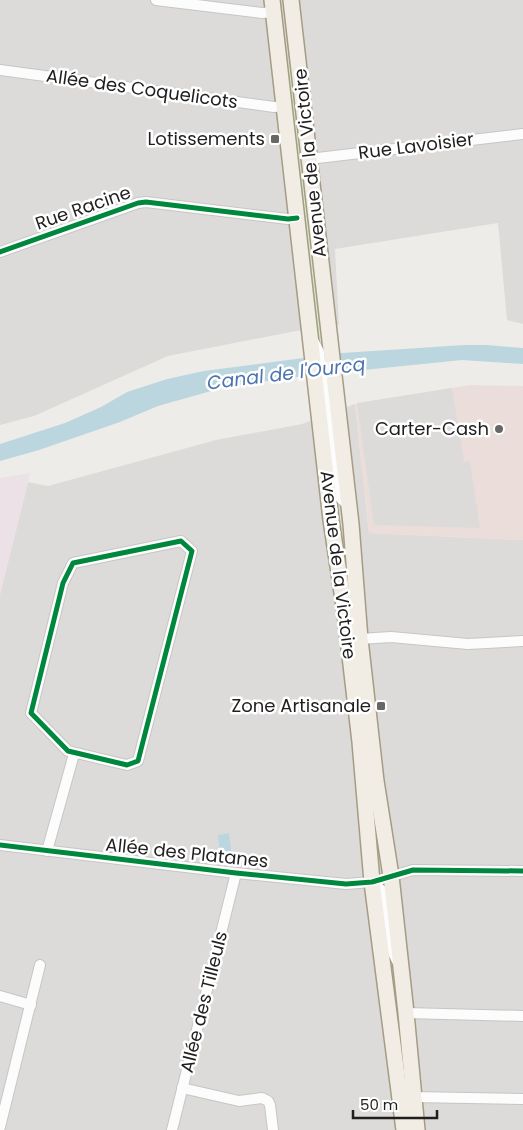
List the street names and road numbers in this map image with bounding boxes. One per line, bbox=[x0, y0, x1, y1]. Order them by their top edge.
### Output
street label: Allée des Coquelicots bbox=[45, 63, 239, 114]
street label: Avenue de la Victoire bbox=[287, 67, 332, 259]
street label: Rue Lavoisier bbox=[357, 126, 475, 165]
street label: Rue Racine bbox=[32, 179, 134, 236]
street label: Avenue de la Victoire bbox=[315, 469, 362, 661]
street label: Allée des Platanes bbox=[104, 832, 270, 873]
street label: Allée des Tilleuls bbox=[174, 928, 233, 1075]

